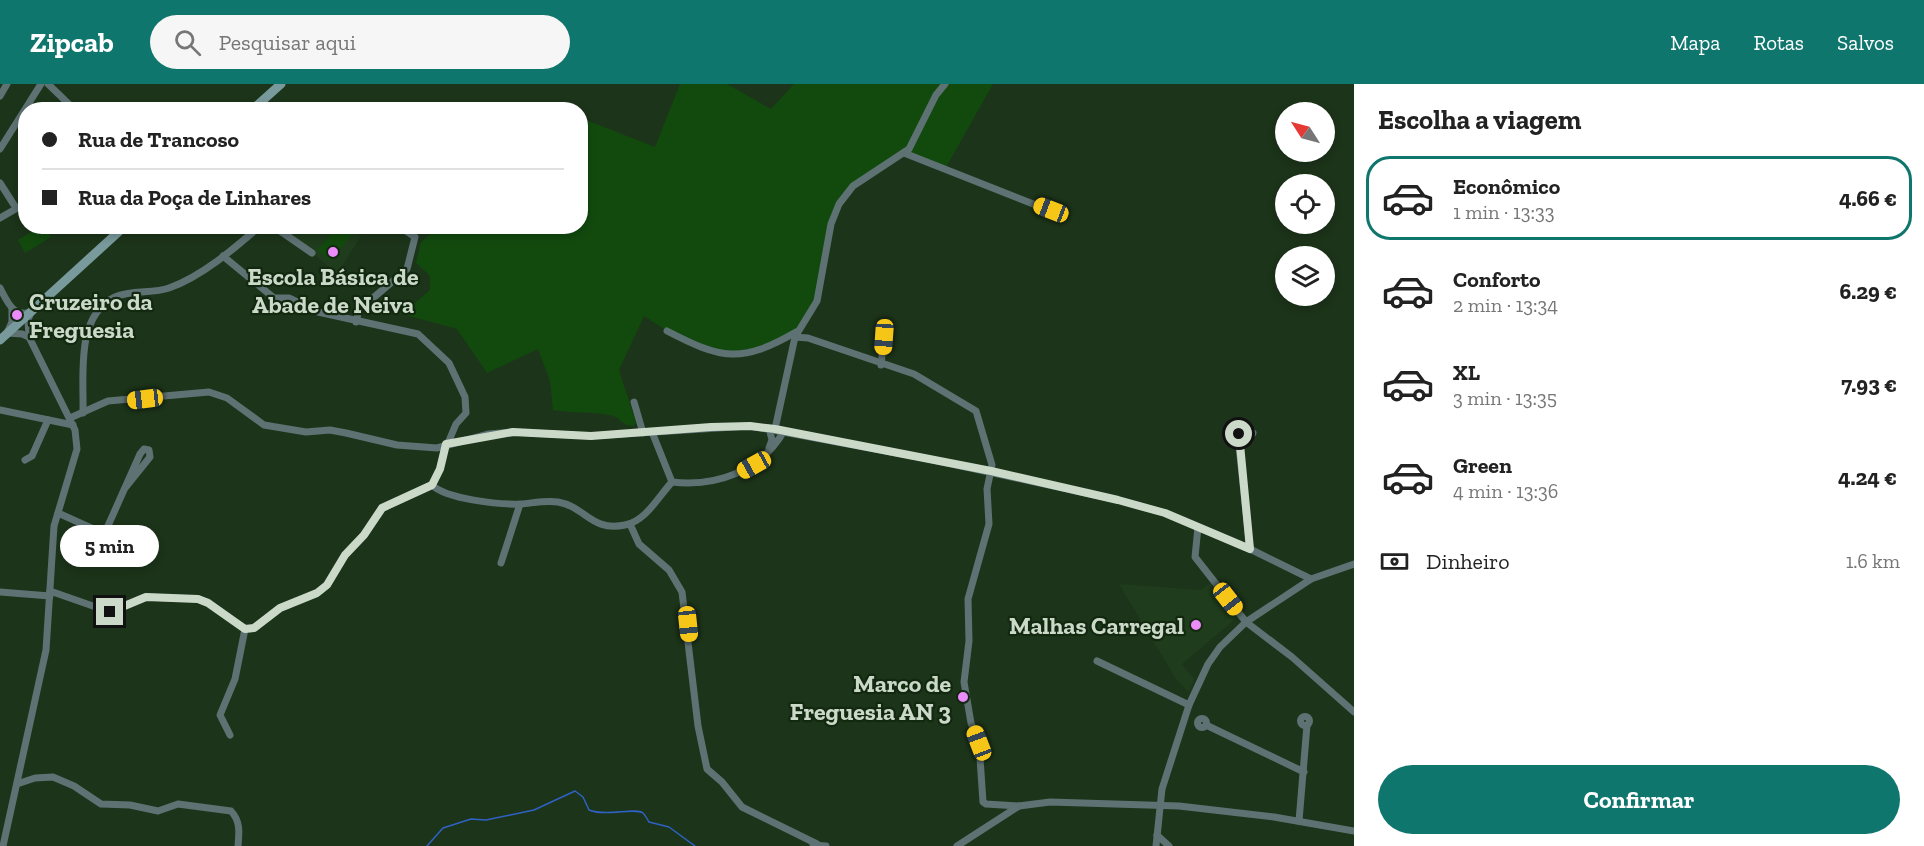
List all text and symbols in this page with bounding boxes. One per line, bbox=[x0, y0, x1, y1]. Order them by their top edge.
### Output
search box bbox=[150, 15, 570, 69]
text: Zipcab bbox=[30, 26, 114, 59]
icon: search bbox=[171, 26, 204, 59]
text: Pesquisar aqui bbox=[219, 29, 356, 56]
text: Mapa bbox=[1670, 30, 1720, 55]
text: Rotas bbox=[1753, 30, 1804, 55]
text: Salvos bbox=[1837, 30, 1894, 55]
north arrow bbox=[1275, 102, 1335, 162]
map controls bbox=[1275, 102, 1335, 306]
text: Escolha a viagem bbox=[1378, 104, 1581, 136]
text: Rua de Trancoso bbox=[78, 126, 239, 153]
icon: car bbox=[1381, 171, 1435, 225]
text: Econômico bbox=[1453, 173, 1560, 200]
button: locate bbox=[1275, 174, 1335, 234]
text: Rua da Poça de Linhares bbox=[78, 184, 311, 211]
text: 4.66 € bbox=[1839, 185, 1897, 212]
car bbox=[1031, 195, 1071, 225]
text: 1 min · 13:33 bbox=[1453, 200, 1555, 224]
marker: Escola Básica de Abade de Neiva bbox=[326, 245, 340, 259]
button: layers bbox=[1275, 246, 1335, 306]
place label: Escola Básica de Abade de Neiva bbox=[247, 262, 419, 319]
icon: car bbox=[1381, 264, 1435, 318]
text: Conforto bbox=[1453, 266, 1541, 293]
text: 6.29 € bbox=[1839, 278, 1897, 305]
place label: Cruzeiro da Freguesia bbox=[29, 287, 153, 344]
text: 2 min · 13:34 bbox=[1453, 293, 1558, 317]
marker: Cruzeiro da Freguesia bbox=[10, 308, 24, 322]
car bbox=[874, 318, 894, 356]
icon: car bbox=[1381, 357, 1435, 411]
text: XL bbox=[1453, 359, 1480, 386]
text: 7.93 € bbox=[1841, 371, 1897, 398]
text: 3 min · 13:35 bbox=[1453, 386, 1557, 410]
car bbox=[126, 388, 164, 410]
route start bbox=[1225, 420, 1252, 447]
car bbox=[734, 448, 774, 482]
icon: car bbox=[1381, 450, 1435, 504]
text: Green bbox=[1453, 452, 1512, 479]
text: 4.24 € bbox=[1838, 464, 1897, 491]
text: 4 min · 13:36 bbox=[1453, 479, 1558, 503]
callout: 5 min bbox=[60, 525, 160, 567]
text: 5 min bbox=[85, 534, 134, 558]
icon: cash bbox=[1378, 545, 1411, 578]
text: Dinheiro bbox=[1426, 548, 1510, 575]
text: 1.6 km bbox=[1846, 549, 1900, 573]
car bbox=[1210, 579, 1246, 619]
route end bbox=[96, 598, 123, 625]
car bbox=[677, 605, 699, 643]
place label: Malhas Carregal bbox=[1009, 611, 1184, 640]
marker: Malhas Carregal bbox=[1189, 618, 1203, 632]
place label: Marco de Freguesia AN 3 bbox=[790, 669, 951, 726]
marker: Marco de Freguesia AN 3 bbox=[956, 690, 970, 704]
car bbox=[964, 723, 994, 763]
button: Confirmar bbox=[1378, 765, 1900, 834]

